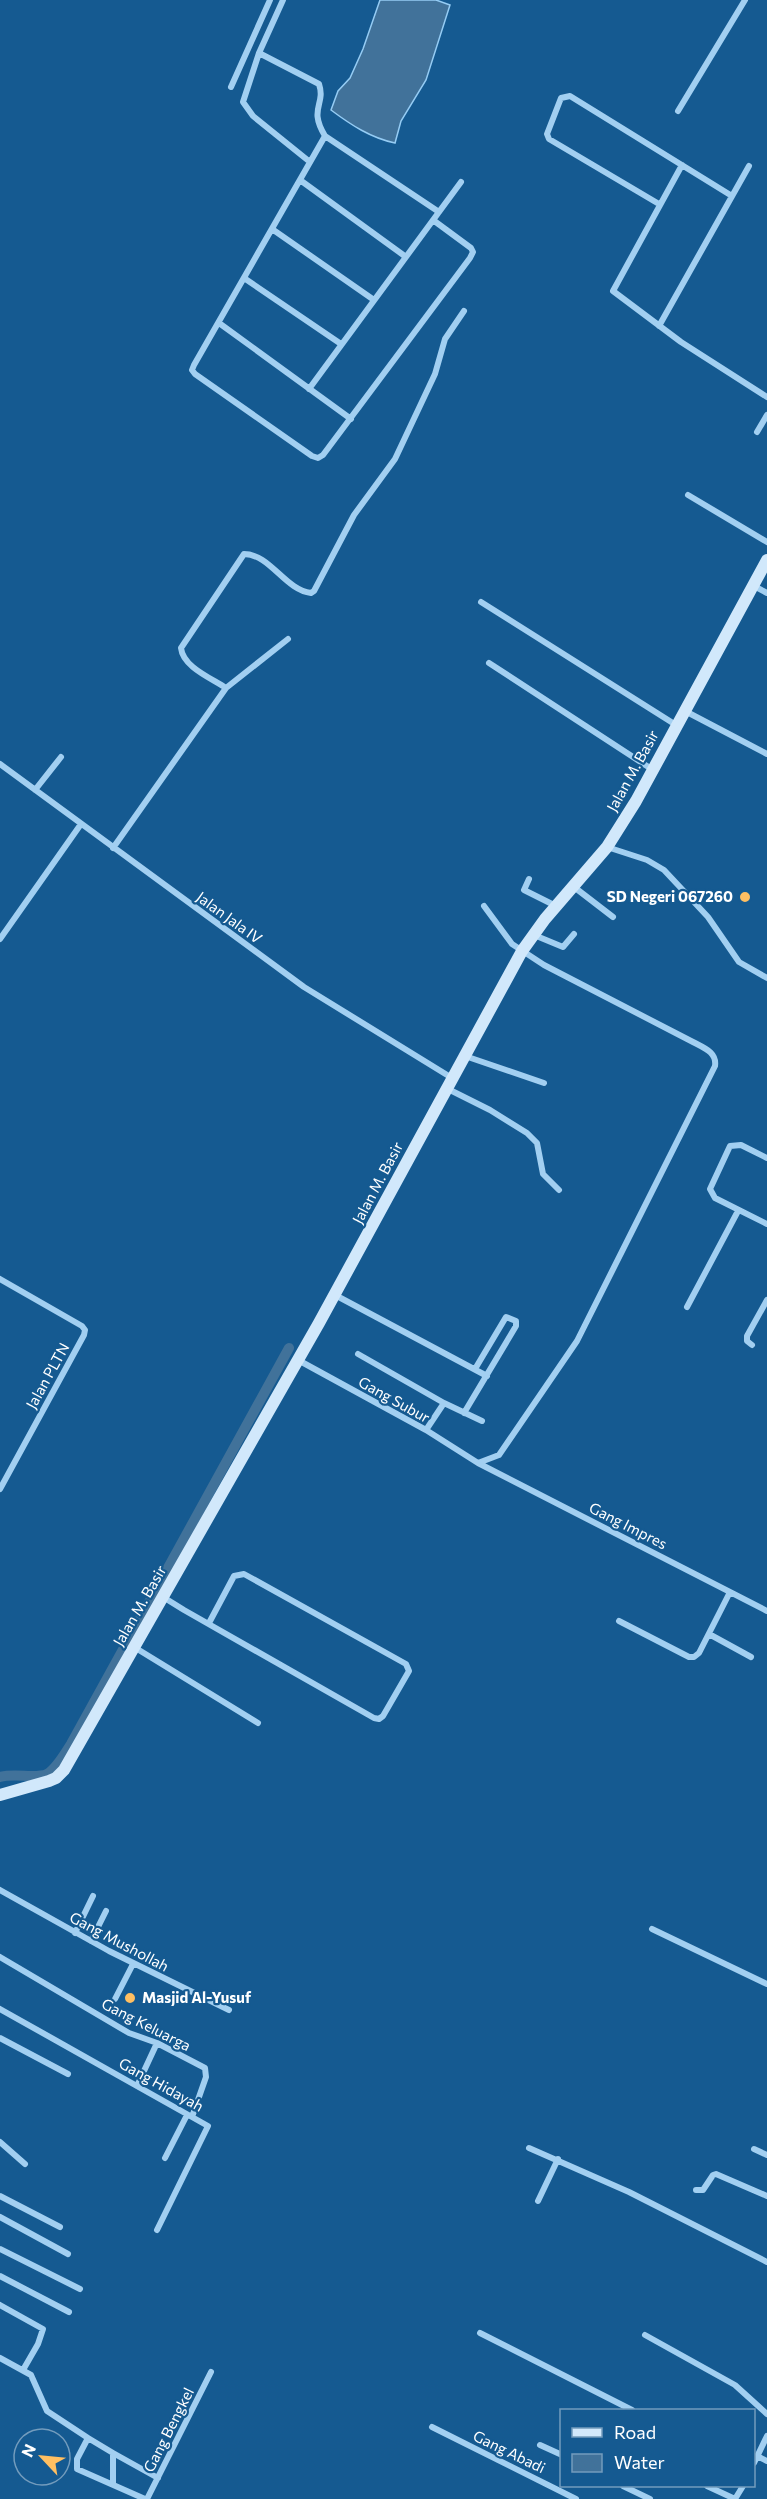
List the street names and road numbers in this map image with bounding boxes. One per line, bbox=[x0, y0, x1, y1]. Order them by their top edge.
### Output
street label: Jalan M. Basir bbox=[602, 727, 662, 814]
street label: Jalan Jala IV bbox=[193, 887, 266, 947]
street label: Jalan M. Basir bbox=[348, 1138, 406, 1227]
street label: Jalan PLTN bbox=[22, 1339, 73, 1412]
street label: Gang Subur bbox=[356, 1372, 433, 1426]
street label: Gang Impres bbox=[586, 1498, 671, 1553]
street label: Jalan M. Basir bbox=[109, 1562, 170, 1649]
street label: Gang Mushollah bbox=[67, 1907, 172, 1975]
street label: Gang Keluarga bbox=[99, 1994, 194, 2054]
street label: Gang Hidayah bbox=[116, 2053, 207, 2115]
street label: Gang Bengkel bbox=[139, 2384, 197, 2475]
street label: Gang Abadi bbox=[470, 2426, 548, 2476]

